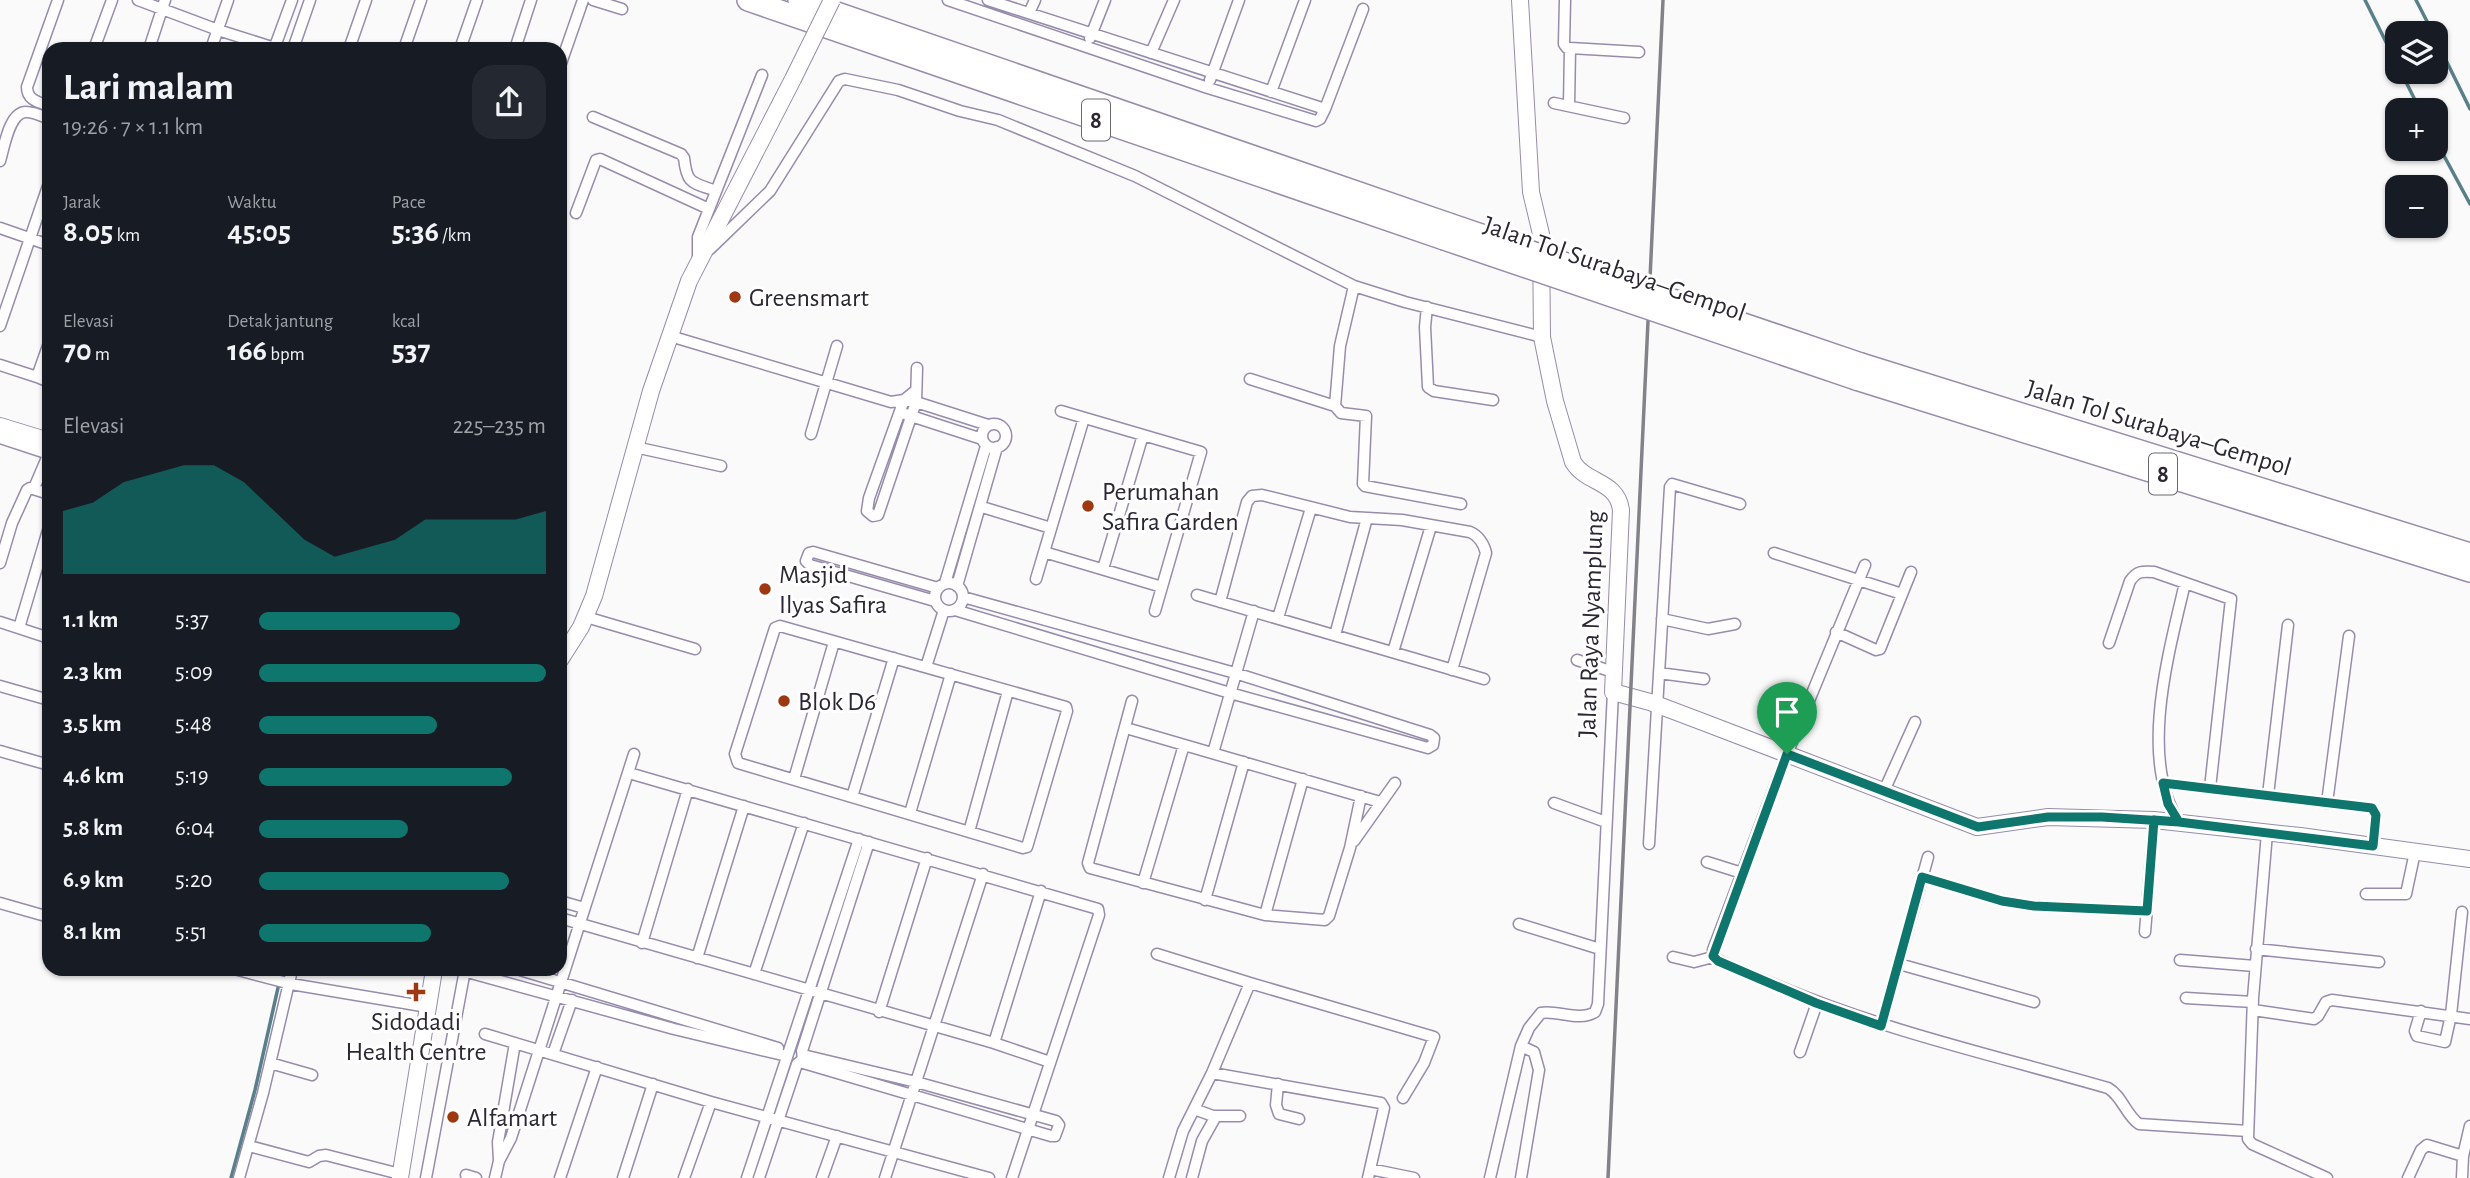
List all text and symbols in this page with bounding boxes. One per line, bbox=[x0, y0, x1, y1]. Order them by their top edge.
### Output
map controls bbox=[2385, 21, 2448, 238]
button: layers bbox=[2385, 21, 2448, 84]
button: share bbox=[472, 65, 546, 139]
text: Lari malam bbox=[63, 69, 234, 107]
button: + bbox=[2385, 98, 2448, 161]
road number: 8 bbox=[1082, 100, 1110, 140]
text: 19:26 · 7 × 1.1 km bbox=[63, 116, 203, 139]
button: − bbox=[2385, 175, 2448, 238]
text: Jarak bbox=[63, 193, 101, 212]
text: Waktu bbox=[227, 193, 276, 212]
text: Pace bbox=[392, 193, 426, 212]
street label: Jalan Tol Surabaya–Gempol bbox=[1480, 212, 1749, 326]
text: 8.05 bbox=[63, 217, 113, 247]
text: 45:05 bbox=[227, 217, 291, 247]
text: 5:36 bbox=[392, 217, 439, 247]
text: km bbox=[113, 226, 140, 245]
text: /km bbox=[439, 226, 471, 245]
place label: Greensmart bbox=[749, 285, 869, 311]
marker: Greensmart bbox=[727, 289, 743, 305]
text: Elevasi bbox=[63, 312, 114, 331]
text: Detak jantung bbox=[227, 312, 333, 331]
text: kcal bbox=[392, 312, 421, 331]
text: 70 bbox=[63, 336, 92, 366]
text: 166 bbox=[227, 336, 267, 366]
text: 537 bbox=[392, 336, 431, 366]
text: m bbox=[92, 345, 110, 364]
text: bpm bbox=[267, 345, 305, 364]
street label: Jalan Tol Surabaya–Gempol bbox=[2023, 375, 2294, 481]
text: Elevasi bbox=[63, 415, 124, 438]
text: 225–235 m bbox=[453, 415, 546, 438]
road number: 8 bbox=[2149, 453, 2177, 494]
place label: Perumahan Safira Garden bbox=[1102, 479, 1239, 535]
marker: Perumahan Safira Garden bbox=[1080, 498, 1096, 514]
street label: Jalan Raya Nyamplung bbox=[1574, 510, 1608, 738]
place label: Masjid Ilyas Safira bbox=[779, 562, 887, 618]
marker: Masjid Ilyas Safira bbox=[757, 581, 773, 597]
text: 1.1 km bbox=[63, 609, 118, 632]
text: 5:37 bbox=[175, 609, 209, 632]
text: 2.3 km bbox=[63, 661, 122, 684]
text: 5:09 bbox=[175, 661, 213, 684]
pin bbox=[1757, 682, 1817, 754]
place label: Blok D6 bbox=[798, 689, 876, 715]
marker: Blok D6 bbox=[776, 693, 792, 709]
icon: arrive bbox=[1768, 693, 1806, 731]
text: 3.5 km bbox=[63, 713, 122, 736]
text: 5:48 bbox=[175, 713, 212, 736]
text: 4.6 km bbox=[63, 765, 124, 788]
text: 5:19 bbox=[175, 765, 209, 788]
text: 5.8 km bbox=[63, 817, 123, 840]
text: 6:04 bbox=[175, 817, 214, 840]
text: 6.9 km bbox=[63, 869, 124, 892]
text: 5:20 bbox=[175, 869, 213, 892]
text: 8.1 km bbox=[63, 921, 121, 944]
text: 5:51 bbox=[175, 921, 207, 944]
marker: Sidodadi Health Centre bbox=[406, 982, 426, 1002]
place label: Sidodadi Health Centre bbox=[346, 1009, 486, 1065]
place label: Alfamart bbox=[467, 1105, 557, 1131]
marker: Alfamart bbox=[445, 1109, 461, 1125]

